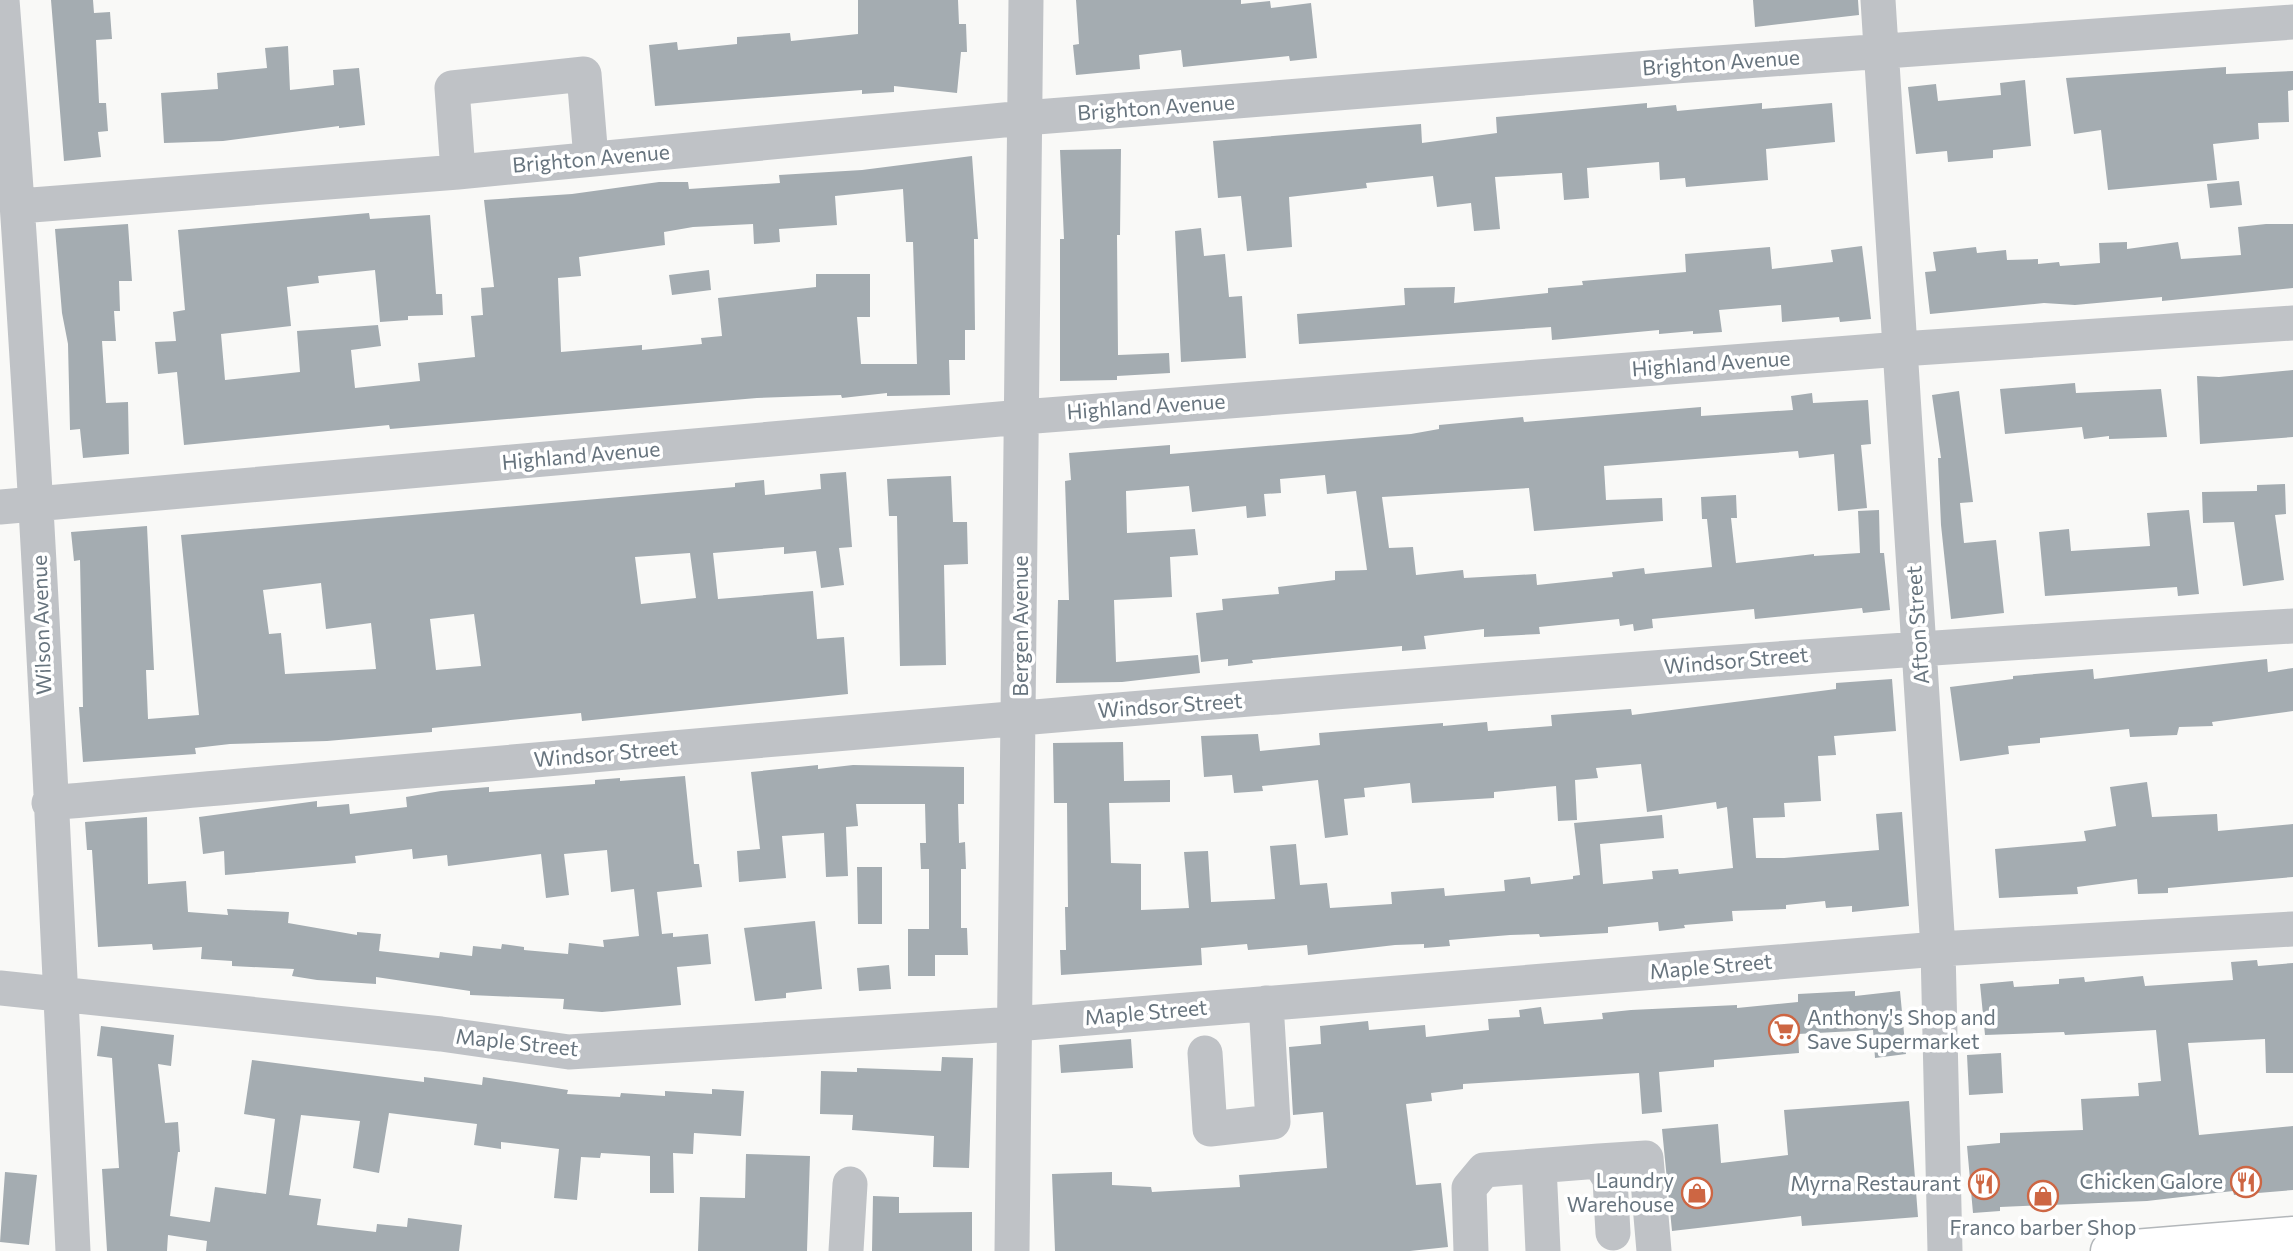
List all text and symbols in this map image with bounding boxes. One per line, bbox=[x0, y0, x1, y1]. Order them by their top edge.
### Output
street label: Brighton Avenue bbox=[1641, 44, 1800, 79]
street label: Brighton Avenue bbox=[1076, 89, 1235, 124]
street label: Brighton Avenue bbox=[511, 138, 671, 177]
street label: Highland Avenue bbox=[1631, 344, 1791, 381]
street label: Highland Avenue bbox=[1066, 387, 1226, 424]
street label: Highland Avenue bbox=[501, 435, 661, 474]
street label: Wilson Avenue bbox=[26, 555, 55, 696]
street label: Bergen Avenue bbox=[1007, 555, 1032, 697]
street label: Afton Street bbox=[1900, 565, 1933, 685]
street label: Windsor Street bbox=[1663, 641, 1809, 678]
street label: Windsor Street bbox=[1097, 687, 1243, 722]
street label: Windsor Street bbox=[533, 734, 679, 771]
street label: Maple Street bbox=[1648, 948, 1773, 983]
street label: Maple Street bbox=[1083, 994, 1208, 1029]
place label: Anthony's Shop and Save Supermarket bbox=[1807, 1004, 1996, 1053]
supermarket icon: Anthony's Shop and Save Supermarket bbox=[1767, 1013, 1801, 1047]
street label: Maple Street bbox=[455, 1023, 580, 1060]
restaurant icon: Chicken Galore bbox=[2229, 1165, 2263, 1199]
place label: Laundry Warehouse bbox=[1567, 1167, 1674, 1216]
restaurant icon: Myrna Restaurant bbox=[1967, 1167, 2001, 1201]
place label: Chicken Galore bbox=[2079, 1168, 2223, 1193]
place label: Myrna Restaurant bbox=[1790, 1170, 1961, 1195]
shop icon: Laundry Warehouse bbox=[1680, 1176, 1714, 1210]
shop icon: Franco barber Shop bbox=[2026, 1179, 2060, 1213]
place label: Franco barber Shop bbox=[1950, 1214, 2136, 1239]

